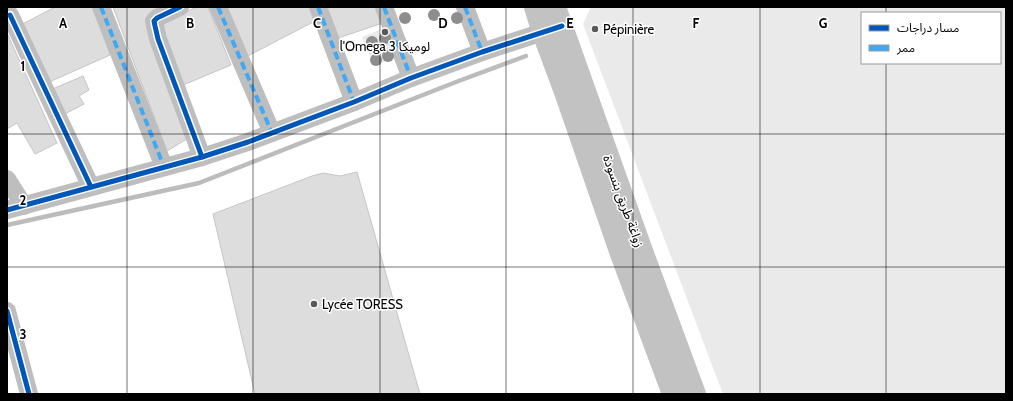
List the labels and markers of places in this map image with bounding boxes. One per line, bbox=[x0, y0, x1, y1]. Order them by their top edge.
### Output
place label: Pépinière bbox=[603, 21, 655, 37]
marker: Pépinière bbox=[590, 24, 600, 34]
marker: l'Omega 3 لوميكا bbox=[380, 27, 390, 37]
place label: l'Omega 3 لوميكا bbox=[340, 38, 430, 54]
place label: Lycée TORESS bbox=[322, 296, 403, 312]
marker: Lycée TORESS bbox=[309, 299, 319, 309]

